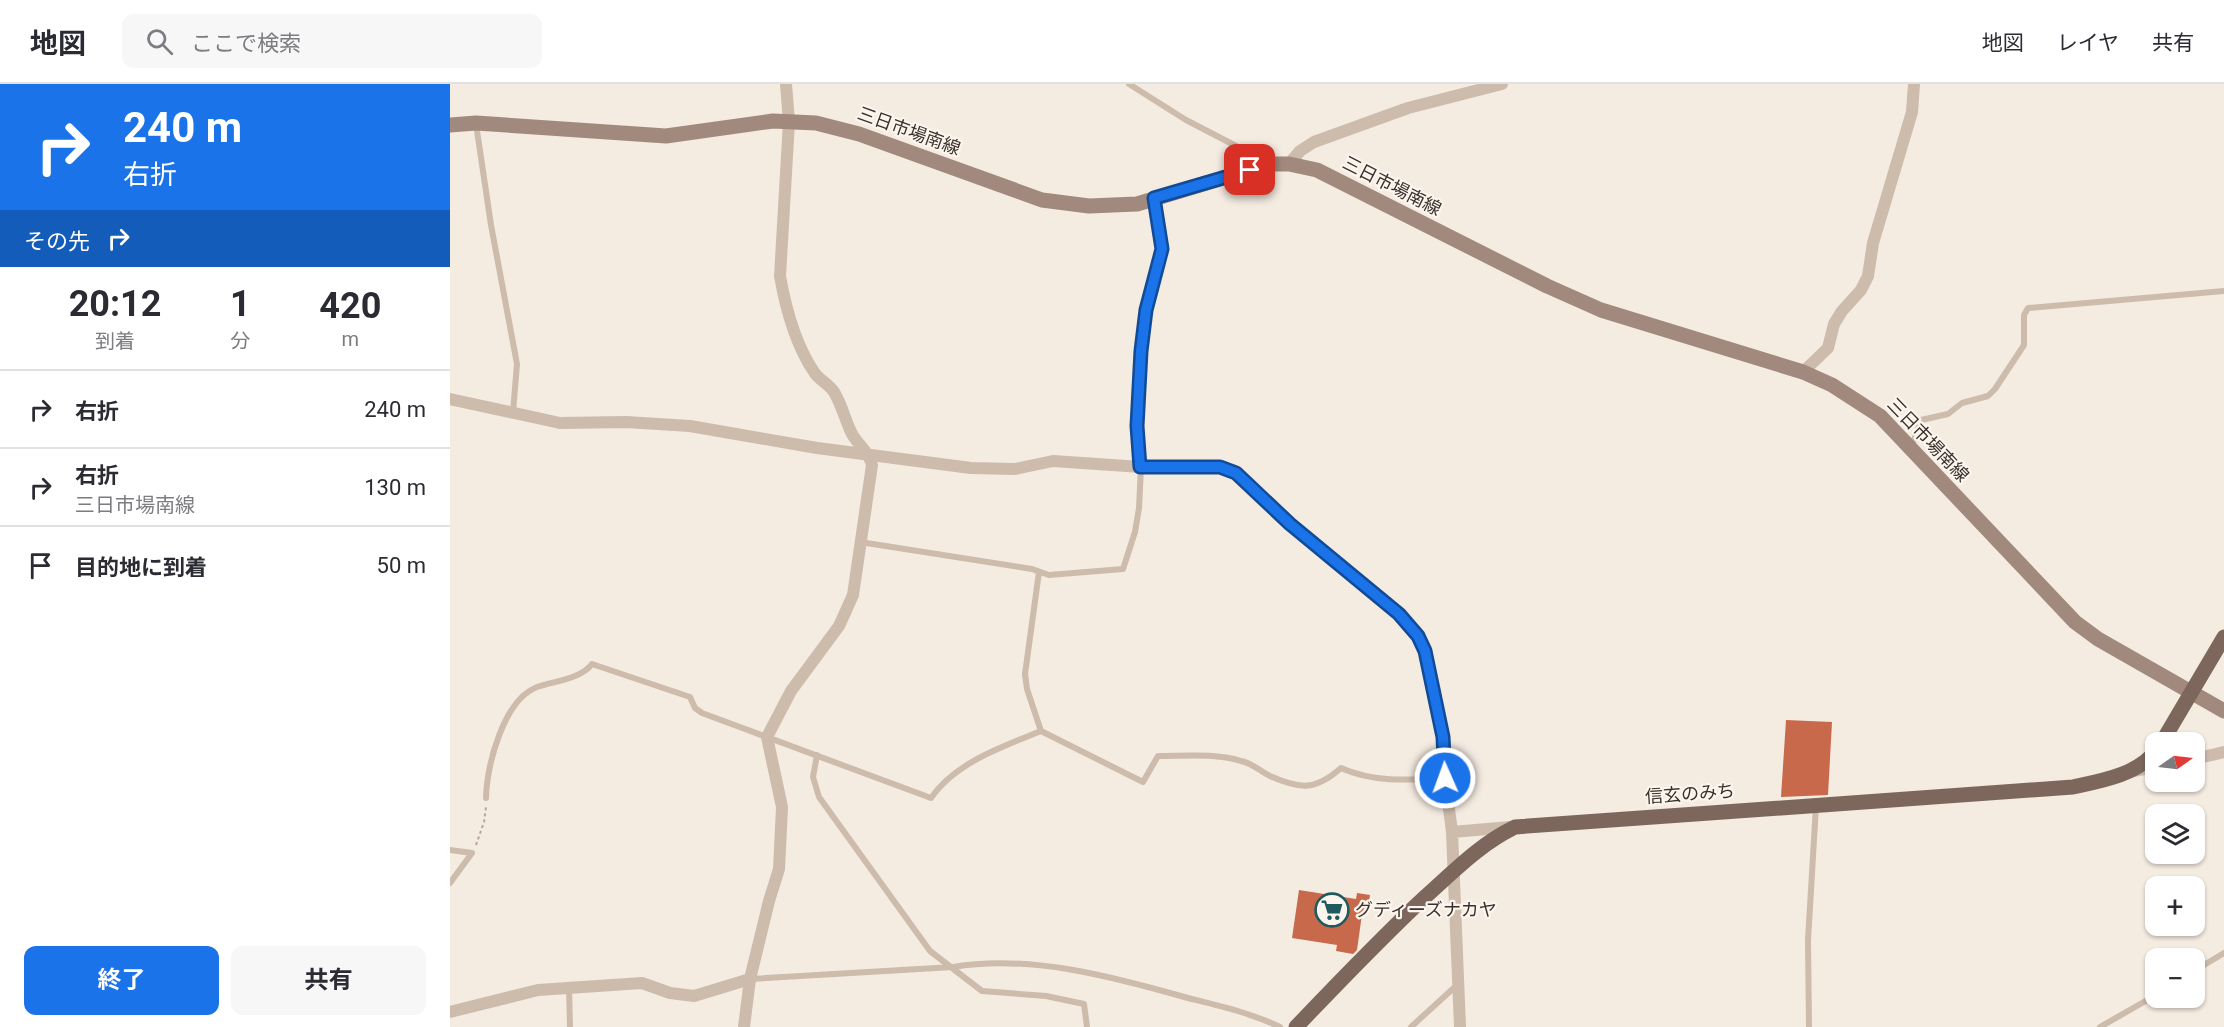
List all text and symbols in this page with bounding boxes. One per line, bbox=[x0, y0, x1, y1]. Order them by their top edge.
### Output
search box bbox=[122, 14, 542, 68]
icon: search bbox=[143, 25, 176, 58]
text: 地図 bbox=[30, 27, 86, 60]
text: ここで検索 bbox=[191, 31, 301, 56]
text: 地図 bbox=[1982, 31, 2024, 55]
text: レイヤ bbox=[2057, 31, 2119, 55]
text: 共有 bbox=[2152, 31, 2194, 55]
street label: 三日市場南線 bbox=[855, 102, 964, 159]
text: 240 m bbox=[123, 103, 242, 152]
icon: right bbox=[24, 108, 102, 186]
pin bbox=[1224, 144, 1275, 195]
street label: 三日市場南線 bbox=[1339, 152, 1445, 219]
icon: arrive bbox=[1233, 153, 1266, 186]
text: 右折 bbox=[123, 159, 177, 191]
icon: right bbox=[102, 222, 135, 255]
text: その先 bbox=[24, 229, 90, 254]
text: 20:12 bbox=[69, 283, 161, 325]
text: 1 bbox=[230, 283, 251, 325]
text: 420 bbox=[319, 285, 381, 327]
text: m bbox=[342, 327, 359, 351]
text: 到着 bbox=[95, 329, 135, 353]
text: 分 bbox=[230, 329, 250, 353]
icon: right bbox=[24, 393, 57, 426]
street label: 三日市場南線 bbox=[1883, 394, 1973, 486]
text: 240 m bbox=[364, 397, 426, 422]
text: 右折 bbox=[75, 399, 119, 424]
text: 右折 bbox=[75, 463, 119, 488]
icon: right bbox=[24, 471, 57, 504]
text: 130 m bbox=[364, 475, 426, 500]
text: 三日市場南線 bbox=[75, 493, 195, 517]
icon: arrive bbox=[24, 549, 57, 582]
text: 50 m bbox=[377, 553, 426, 578]
text: 目的地に到着 bbox=[75, 555, 207, 580]
north arrow bbox=[2145, 732, 2205, 792]
map controls bbox=[2145, 732, 2205, 1008]
position arrow bbox=[1413, 746, 1477, 810]
street label: 信玄のみち bbox=[1644, 780, 1736, 807]
button: layers bbox=[2145, 804, 2205, 864]
button: + bbox=[2145, 876, 2205, 936]
supermarket icon: グディーズナカヤ bbox=[1314, 892, 1350, 928]
place label: グディーズナカヤ bbox=[1355, 899, 1497, 920]
button: 終了 bbox=[24, 946, 219, 1015]
button: 共有 bbox=[231, 946, 426, 1015]
button: − bbox=[2145, 948, 2205, 1008]

